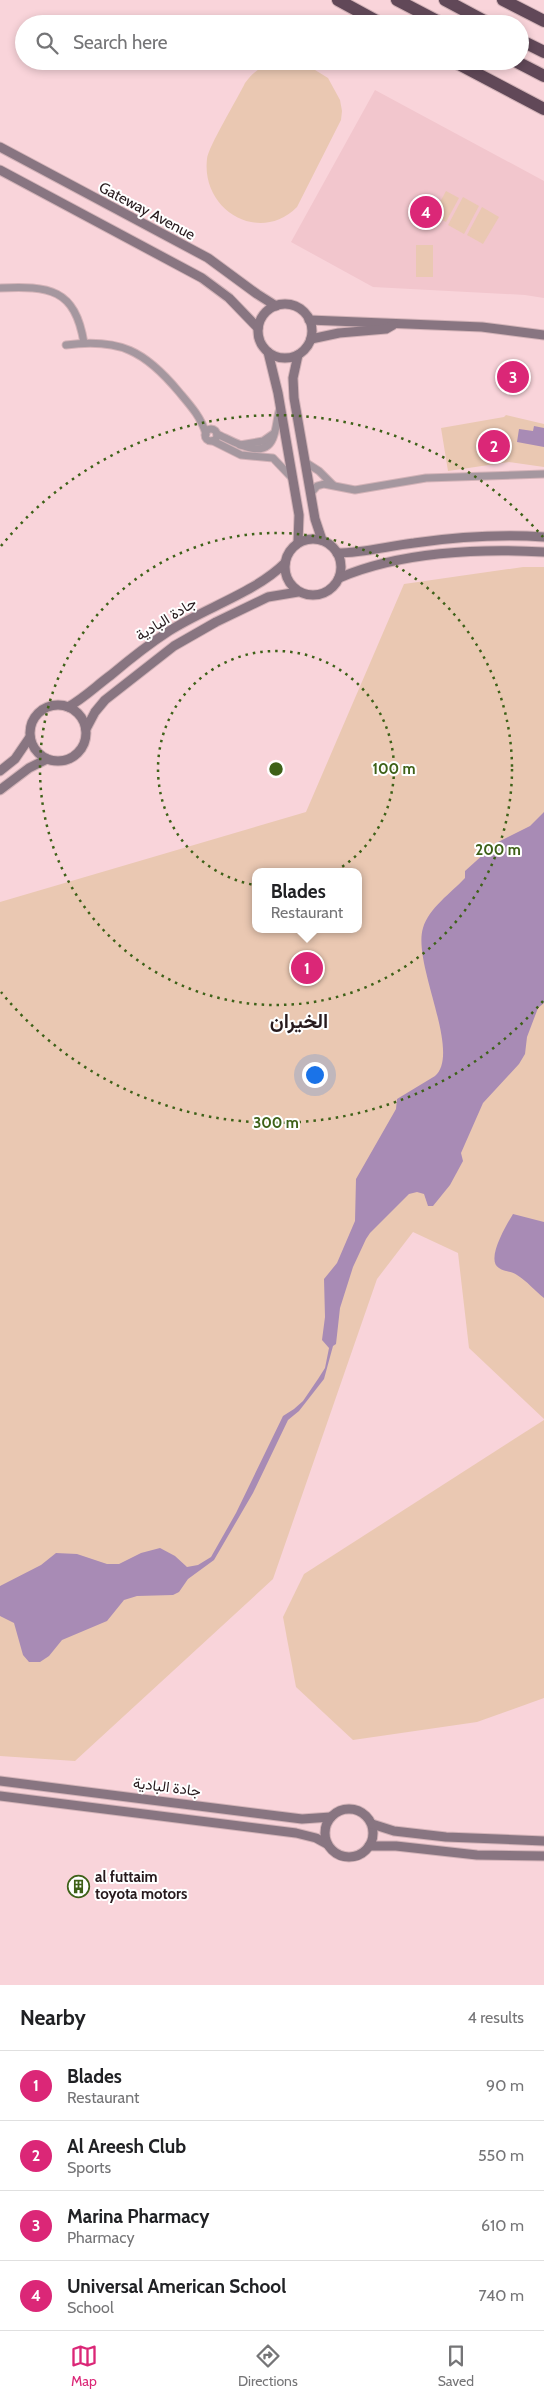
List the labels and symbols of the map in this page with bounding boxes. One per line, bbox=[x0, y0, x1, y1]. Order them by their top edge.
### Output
street label: Gateway Avenue bbox=[96, 178, 198, 244]
pin: 4 bbox=[410, 193, 442, 231]
pin: 3 bbox=[497, 358, 529, 396]
pin: 2 bbox=[478, 427, 510, 465]
street label: جادة البادية bbox=[132, 593, 200, 645]
centre of rings bbox=[267, 760, 285, 778]
text: 100 m bbox=[372, 760, 416, 778]
text: 200 m bbox=[475, 841, 521, 859]
pin: 1 bbox=[291, 949, 323, 987]
district label: الخيران bbox=[270, 1009, 328, 1034]
your location bbox=[302, 1062, 328, 1088]
text: 300 m bbox=[253, 1114, 299, 1132]
street label: جادة البادية bbox=[132, 1774, 202, 1800]
place label: al futtaim toyota motors bbox=[95, 1868, 187, 1903]
building icon: al futtaim toyota motors bbox=[67, 1874, 91, 1898]

